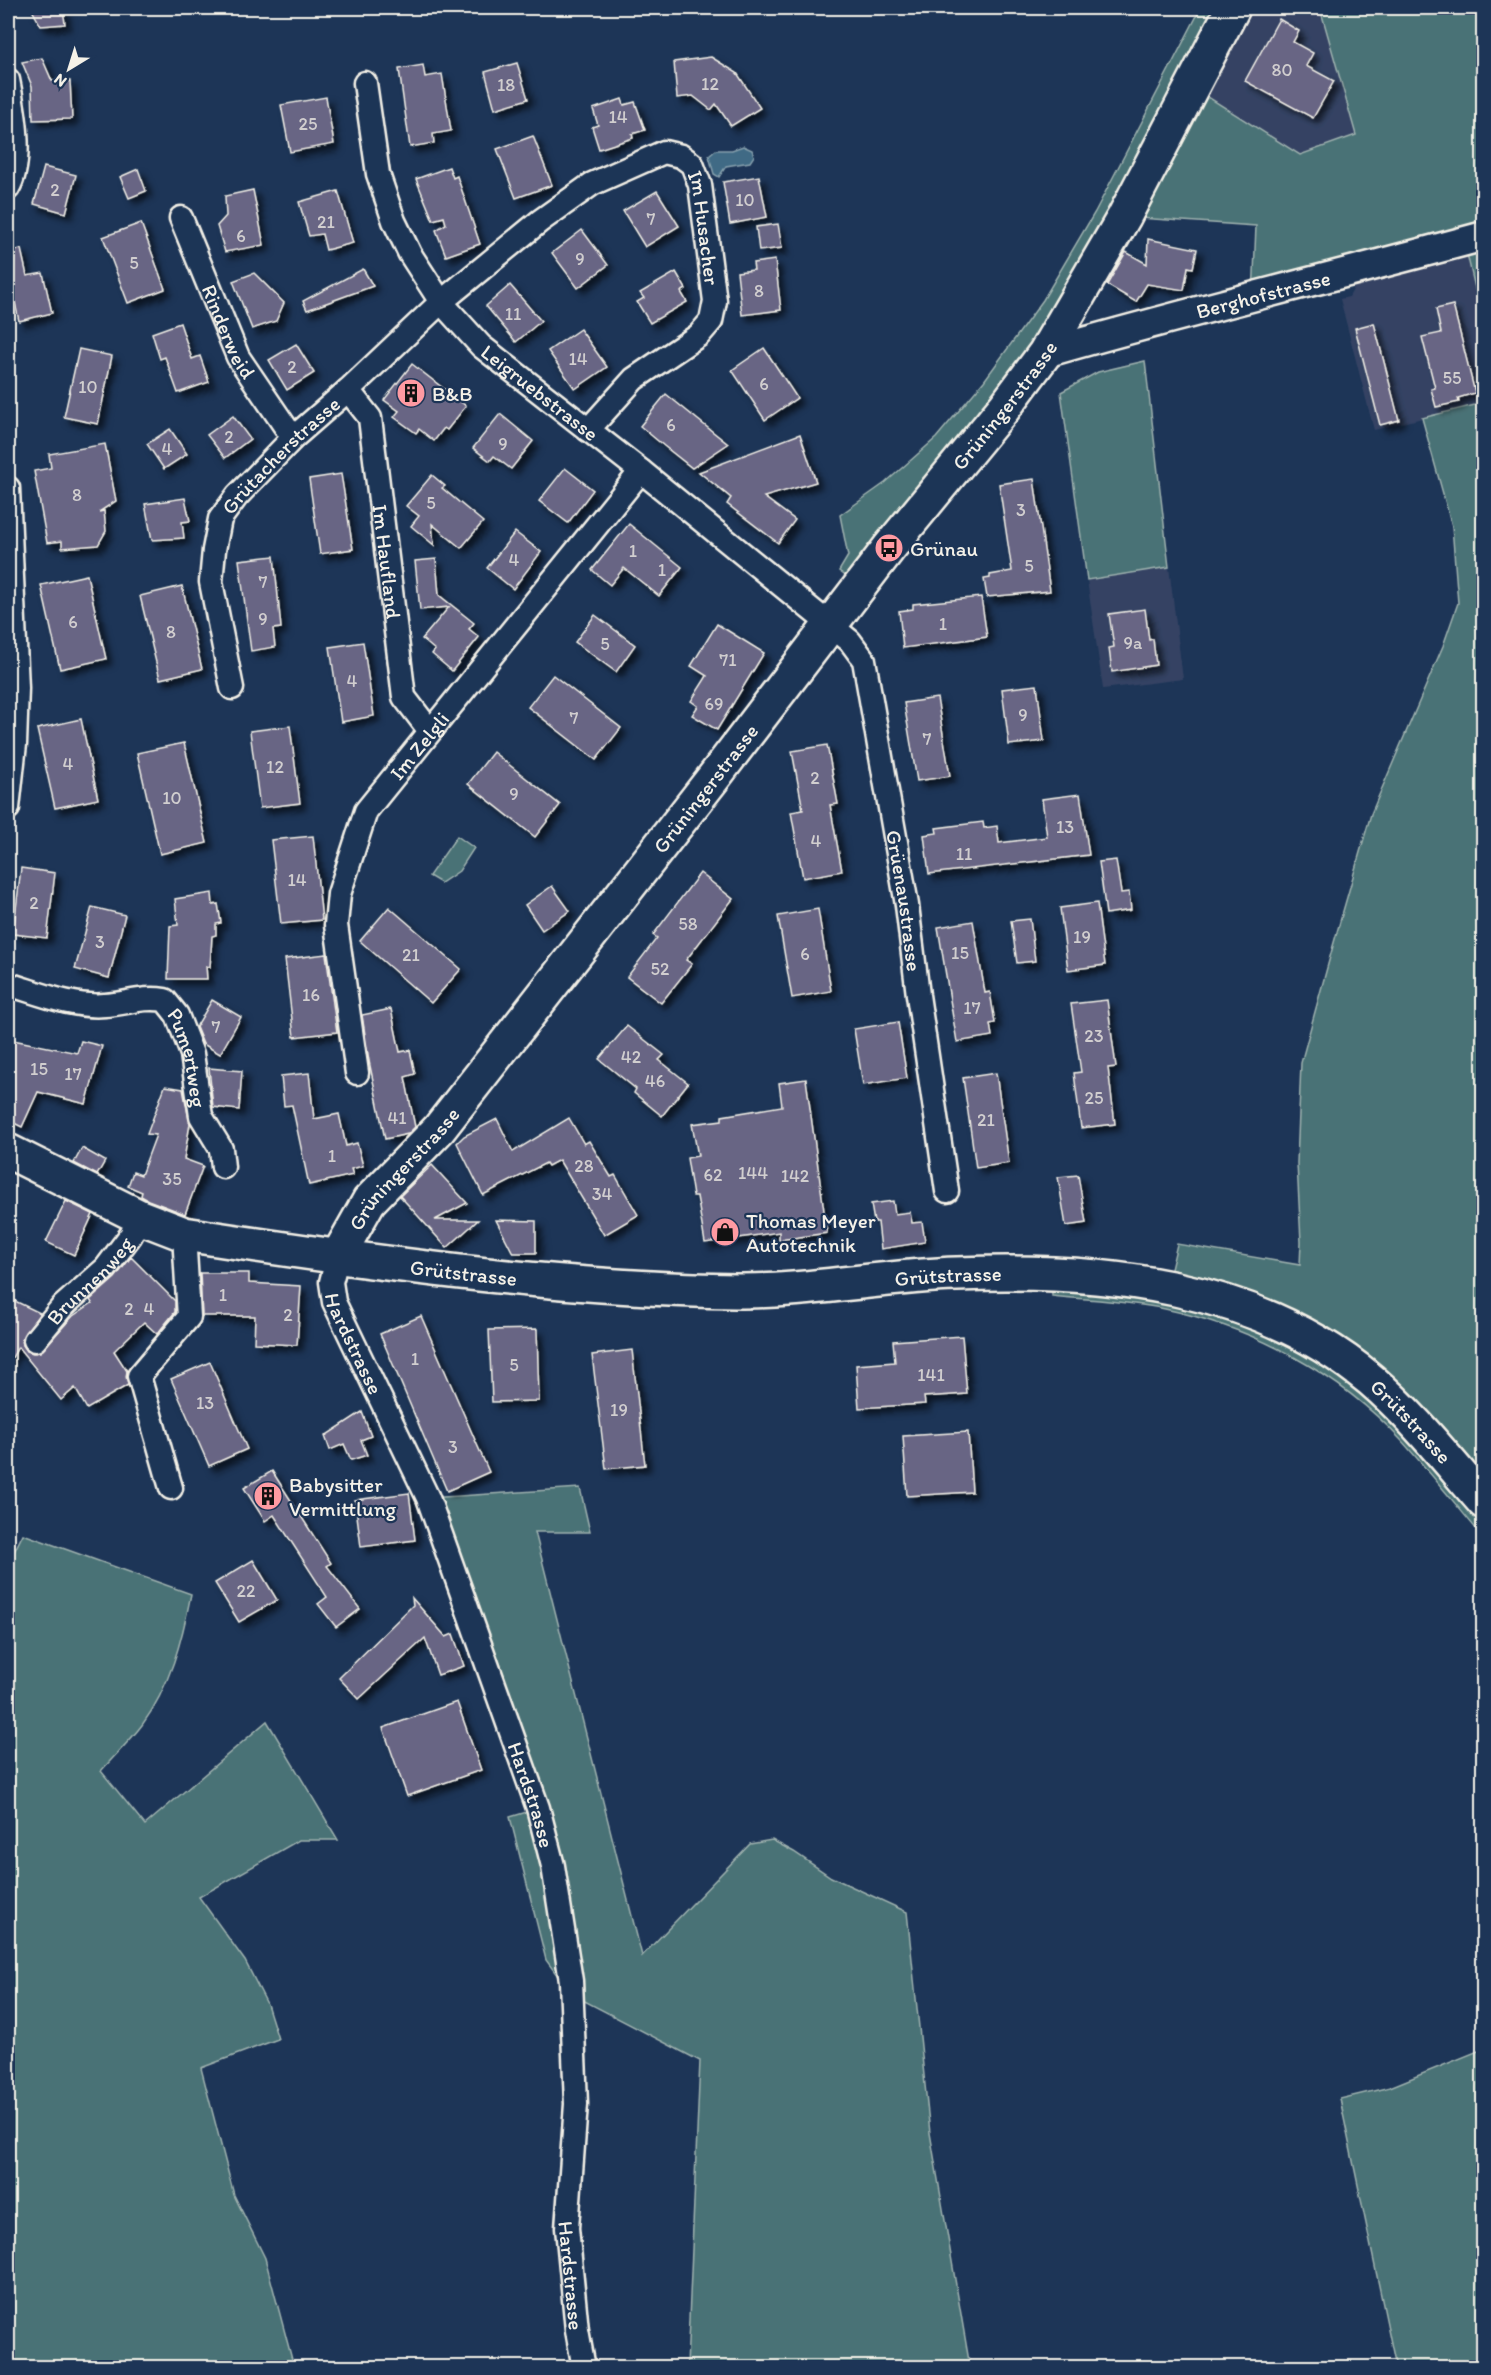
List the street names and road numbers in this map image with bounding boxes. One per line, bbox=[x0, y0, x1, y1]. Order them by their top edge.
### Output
street label: Im Husacher bbox=[683, 167, 725, 286]
street label: Berghofstrasse bbox=[1193, 265, 1333, 323]
street label: Rinderweid bbox=[197, 281, 261, 383]
street label: Grüningerstrasse bbox=[946, 336, 1062, 475]
street label: Leigruebstrasse bbox=[476, 339, 604, 446]
street label: Grütacherstrasse bbox=[216, 391, 345, 519]
street label: Im Haufland bbox=[368, 503, 407, 620]
street label: Im Zelgli bbox=[384, 707, 454, 785]
street label: Grüningerstrasse bbox=[647, 718, 763, 858]
street label: Grüenaustrasse bbox=[882, 828, 928, 973]
street label: Pumertweg bbox=[163, 1002, 212, 1109]
street label: Grüningerstrasse bbox=[343, 1102, 464, 1235]
street label: Brunnenweg bbox=[41, 1231, 138, 1329]
street label: Grütstrasse bbox=[409, 1254, 518, 1290]
street label: Grütstrasse bbox=[893, 1260, 1002, 1291]
street label: Hardstrasse bbox=[320, 1291, 389, 1398]
street label: Grütstrasse bbox=[1366, 1373, 1457, 1468]
street label: Hardstrasse bbox=[503, 1739, 560, 1850]
street label: Hardstrasse bbox=[554, 2220, 589, 2331]

